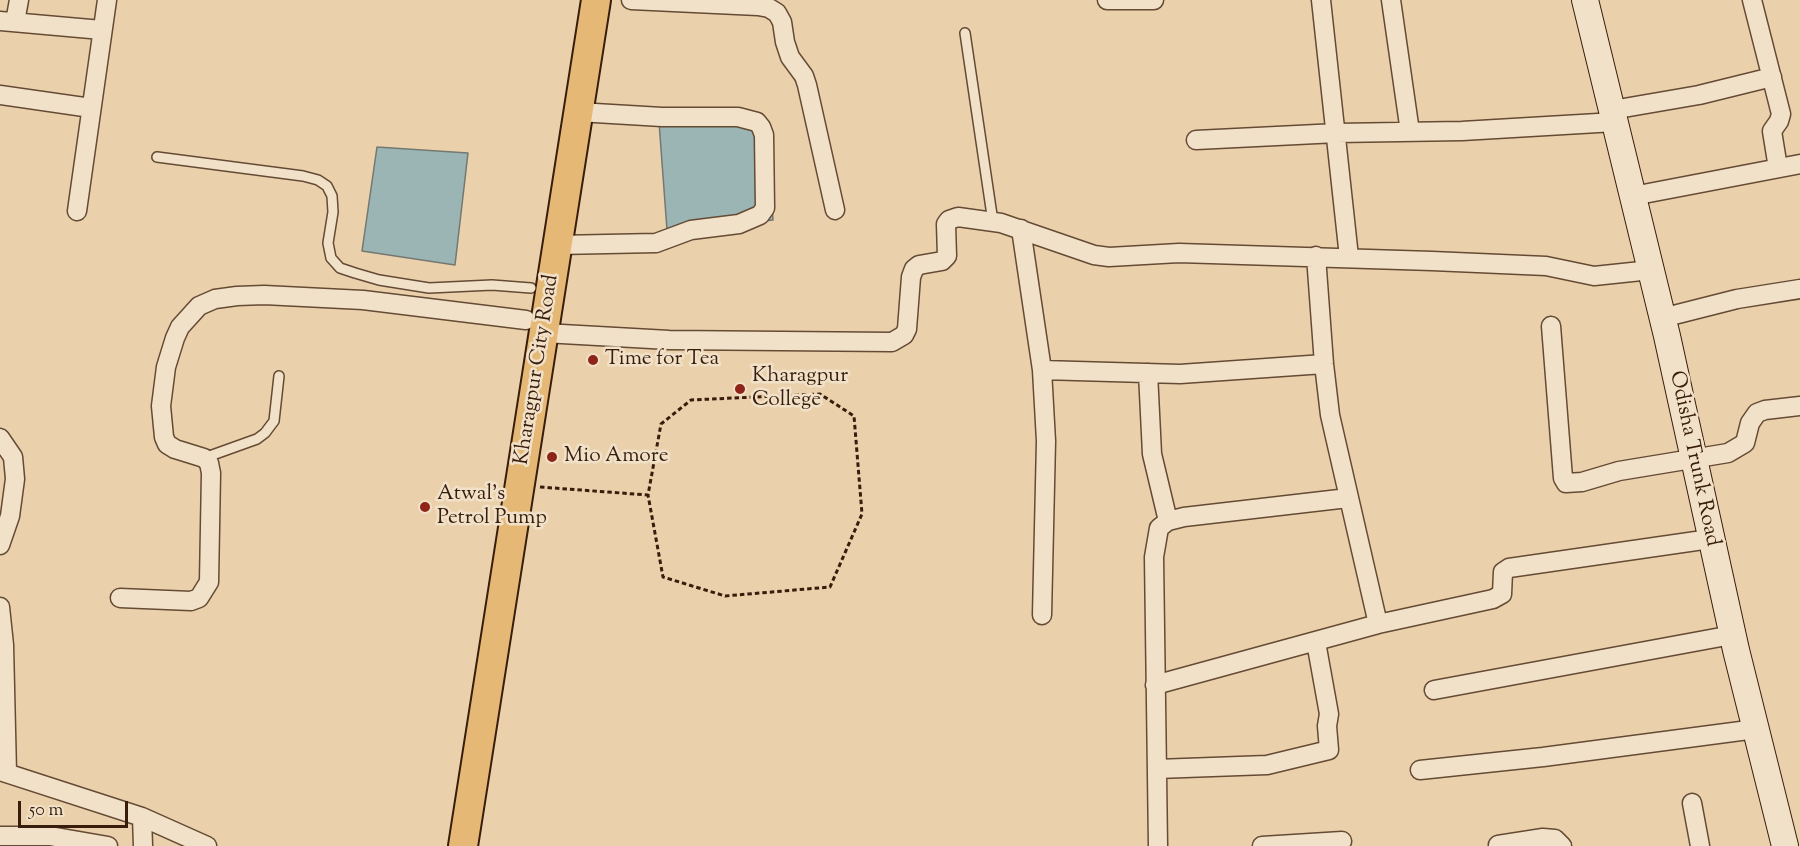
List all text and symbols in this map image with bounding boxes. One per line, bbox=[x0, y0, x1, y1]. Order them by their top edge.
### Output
street label: Kharagpur City Road bbox=[511, 273, 565, 467]
place label: Time for Tea bbox=[605, 347, 719, 373]
marker: Time for Tea bbox=[586, 353, 600, 367]
place label: Kharagpur College bbox=[752, 364, 848, 414]
street label: Odisha Trunk Road bbox=[1662, 369, 1724, 549]
marker: Kharagpur College bbox=[733, 382, 747, 396]
place label: Mio Amore bbox=[564, 444, 668, 470]
marker: Mio Amore bbox=[545, 450, 559, 464]
place label: Atwal's Petrol Pump bbox=[437, 482, 547, 532]
marker: Atwal's Petrol Pump bbox=[418, 500, 432, 514]
scale bar bbox=[21, 789, 130, 827]
text: 50 m bbox=[29, 798, 63, 824]

